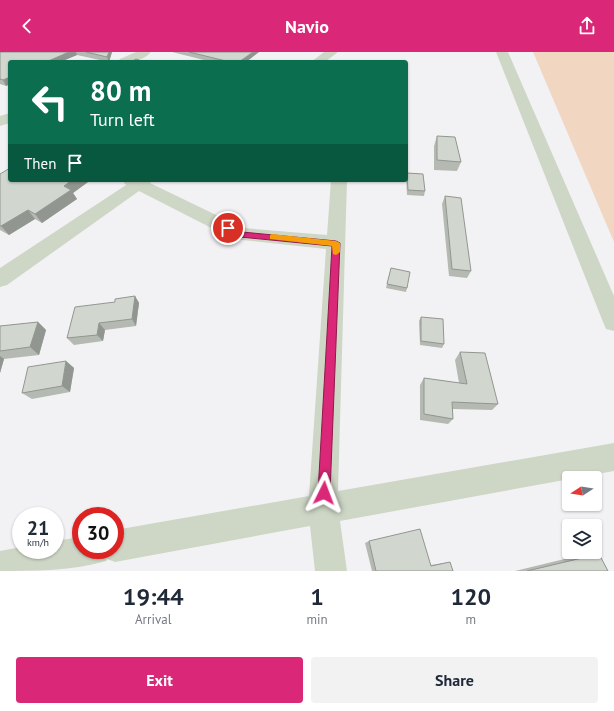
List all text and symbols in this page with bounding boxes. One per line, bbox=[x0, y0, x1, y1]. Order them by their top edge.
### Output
icon: back bbox=[16, 15, 38, 37]
text: Navio bbox=[285, 15, 329, 38]
icon: share bbox=[576, 15, 598, 37]
text: 80 m bbox=[90, 72, 151, 109]
icon: left bbox=[24, 76, 76, 128]
text: Turn left bbox=[90, 108, 155, 131]
icon: arrive bbox=[64, 152, 86, 174]
text: Then bbox=[24, 154, 56, 173]
pin bbox=[211, 211, 245, 245]
icon: arrive bbox=[217, 217, 239, 239]
north arrow bbox=[562, 471, 602, 511]
map controls bbox=[562, 471, 602, 559]
position arrow bbox=[303, 472, 345, 514]
speed limit sign: 30 bbox=[72, 507, 124, 559]
text: 21 bbox=[27, 515, 49, 541]
button: layers bbox=[562, 519, 602, 559]
text: km/h bbox=[27, 536, 49, 549]
text: 19:44 bbox=[123, 581, 184, 612]
text: 1 bbox=[310, 581, 324, 612]
text: 120 bbox=[450, 581, 491, 612]
text: Arrival bbox=[135, 611, 171, 628]
text: min bbox=[306, 611, 328, 628]
text: m bbox=[466, 611, 476, 628]
button: Exit bbox=[16, 657, 303, 703]
button: Share bbox=[311, 657, 598, 703]

